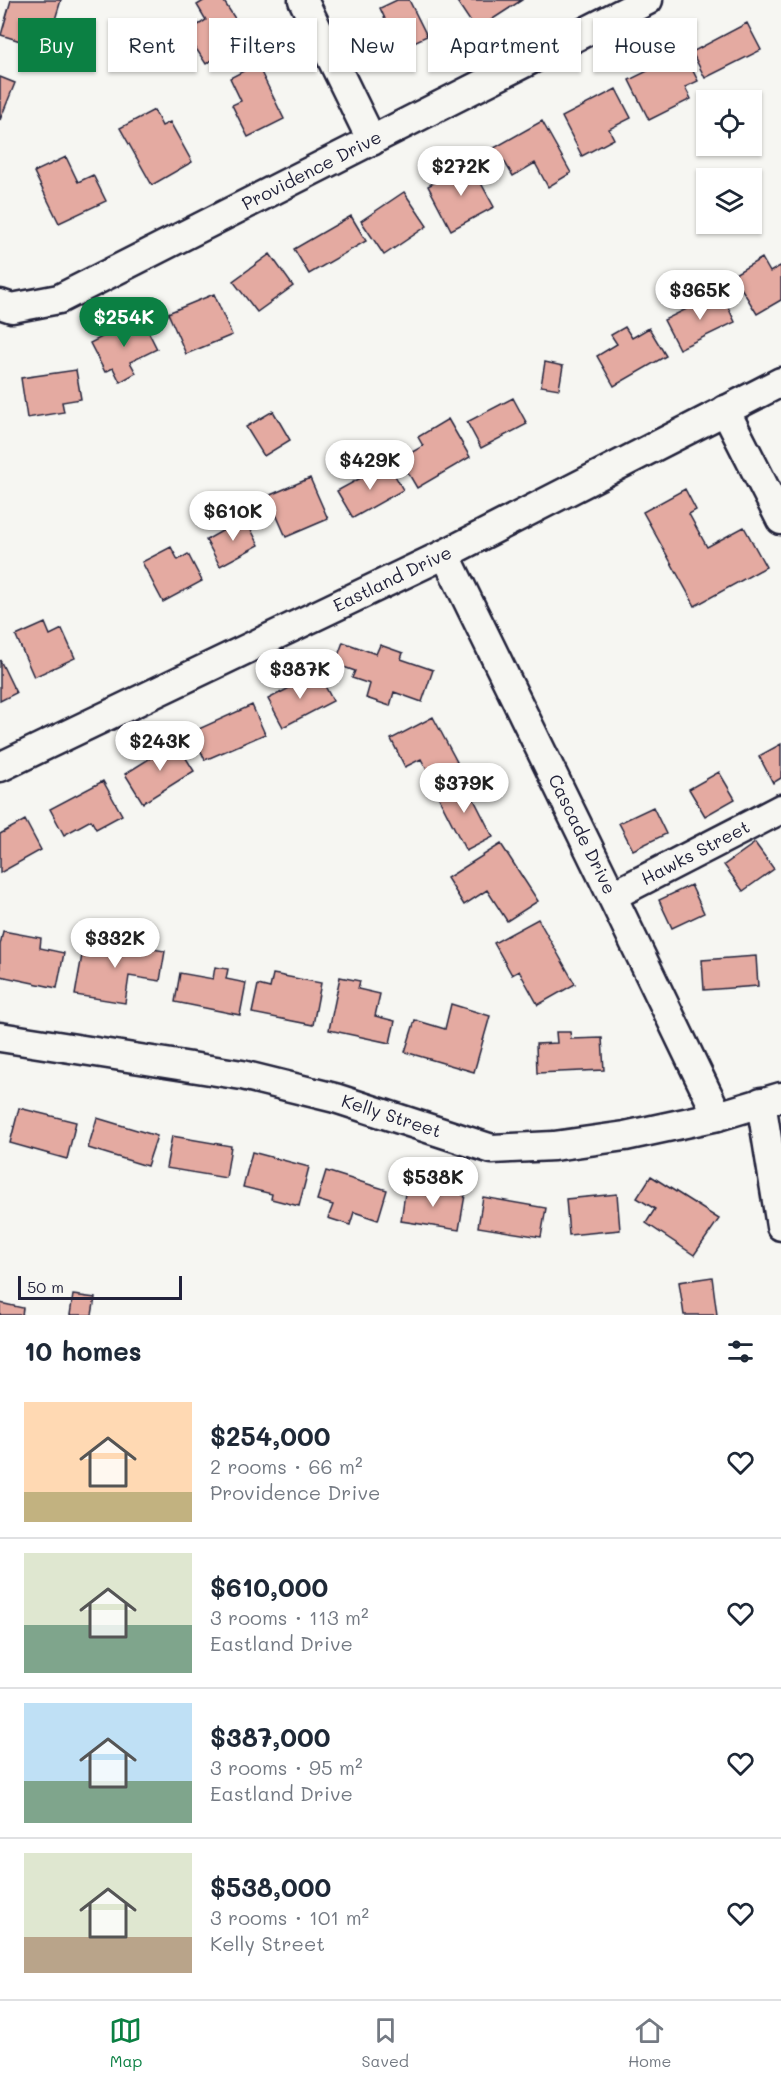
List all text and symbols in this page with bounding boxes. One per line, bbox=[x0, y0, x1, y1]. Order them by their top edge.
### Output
chip: Buy bbox=[18, 18, 96, 72]
chip: Rent bbox=[108, 18, 197, 72]
chip: Filters bbox=[209, 18, 317, 72]
chip: New bbox=[329, 18, 416, 72]
chip: Apartment bbox=[428, 18, 581, 72]
chip: House bbox=[593, 18, 697, 72]
map controls bbox=[696, 90, 762, 234]
button: locate bbox=[696, 90, 762, 156]
street label: Providence Drive bbox=[237, 124, 385, 215]
pin: $272K bbox=[419, 146, 503, 197]
text: $272K bbox=[431, 152, 491, 178]
button: layers bbox=[696, 168, 762, 234]
pin: $365K bbox=[658, 270, 742, 321]
text: $365K bbox=[669, 276, 731, 302]
pin: $254K bbox=[82, 297, 166, 348]
text: $254K bbox=[93, 303, 155, 329]
pin: $429K bbox=[328, 440, 412, 491]
text: $429K bbox=[339, 446, 401, 472]
pin: $610K bbox=[191, 491, 275, 542]
text: $610K bbox=[203, 497, 263, 523]
street label: Eastland Drive bbox=[329, 540, 455, 617]
pin: $387K bbox=[258, 649, 342, 700]
text: $387K bbox=[269, 655, 331, 681]
pin: $243K bbox=[118, 721, 202, 772]
text: $243K bbox=[129, 727, 191, 753]
pin: $379K bbox=[422, 763, 506, 814]
text: $379K bbox=[434, 769, 494, 795]
street label: Cascade Drive bbox=[543, 770, 622, 898]
street label: Hawks Street bbox=[637, 814, 754, 890]
pin: $332K bbox=[73, 918, 157, 969]
text: $332K bbox=[85, 924, 145, 950]
street label: Kelly Street bbox=[339, 1088, 445, 1143]
pin: $538K bbox=[391, 1157, 475, 1208]
text: $538K bbox=[402, 1163, 464, 1189]
scale bar bbox=[18, 1273, 182, 1300]
text: 50 m bbox=[27, 1276, 64, 1297]
text: 10 homes bbox=[24, 1334, 142, 1368]
icon: filters bbox=[724, 1335, 757, 1368]
text: $254,000 bbox=[210, 1419, 330, 1453]
icon: home bbox=[72, 1426, 144, 1498]
icon: heart bbox=[724, 1446, 757, 1479]
text: 2 rooms · 66 m² bbox=[210, 1453, 363, 1479]
text: Providence Drive bbox=[210, 1479, 380, 1505]
text: $610,000 bbox=[210, 1570, 328, 1604]
icon: home bbox=[72, 1577, 144, 1649]
icon: heart bbox=[724, 1597, 757, 1630]
text: 3 rooms · 113 m² bbox=[210, 1604, 369, 1630]
text: Eastland Drive bbox=[210, 1630, 353, 1656]
text: $387,000 bbox=[210, 1720, 330, 1754]
icon: home bbox=[72, 1727, 144, 1799]
icon: heart bbox=[724, 1747, 757, 1780]
text: 3 rooms · 95 m² bbox=[210, 1754, 362, 1780]
text: Eastland Drive bbox=[210, 1780, 353, 1806]
text: $538,000 bbox=[210, 1870, 331, 1904]
icon: home bbox=[72, 1877, 144, 1949]
icon: heart bbox=[724, 1897, 757, 1930]
text: 3 rooms · 101 m² bbox=[210, 1904, 369, 1930]
text: Kelly Street bbox=[210, 1930, 325, 1956]
tab: Map bbox=[109, 2014, 142, 2071]
tab: Saved bbox=[361, 2014, 409, 2071]
tab: Home bbox=[628, 2014, 671, 2071]

